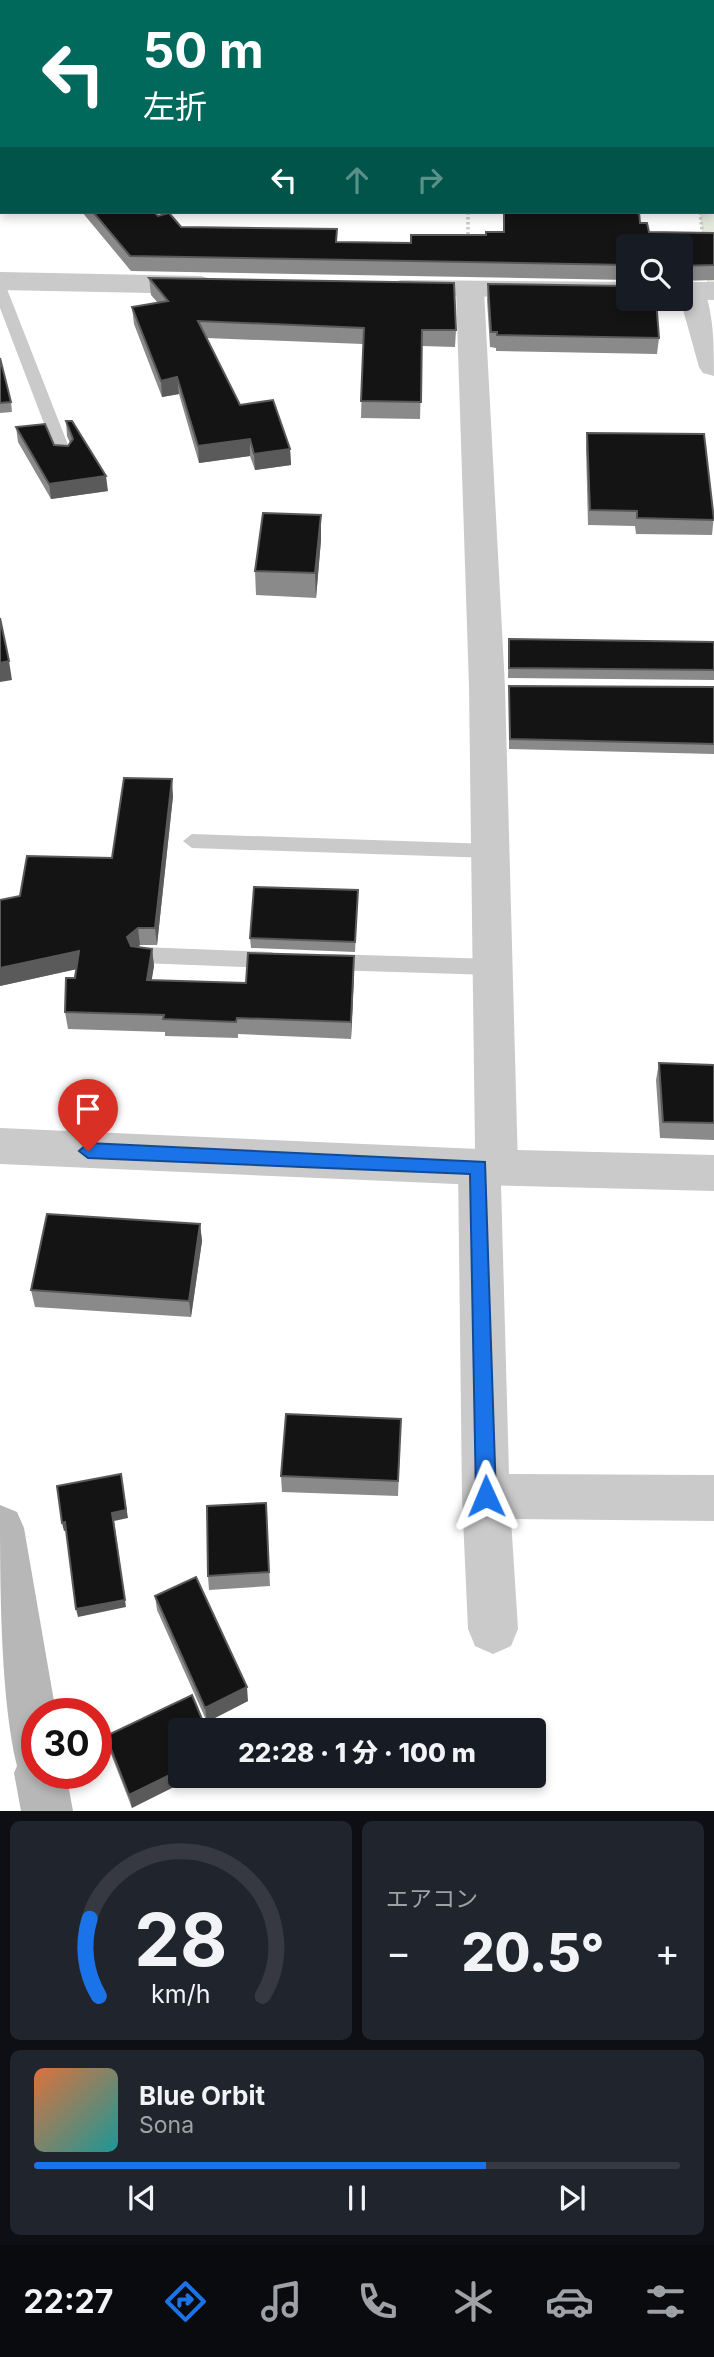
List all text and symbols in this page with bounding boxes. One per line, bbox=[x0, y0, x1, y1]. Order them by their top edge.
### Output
text: 50 m bbox=[143, 21, 264, 80]
icon: left bbox=[28, 28, 119, 119]
text: 左折 bbox=[143, 87, 207, 126]
icon: left bbox=[265, 161, 303, 199]
icon: ahead bbox=[338, 161, 376, 199]
icon: right bbox=[411, 161, 449, 199]
map controls bbox=[616, 234, 693, 311]
button: search bbox=[616, 234, 693, 311]
pin bbox=[58, 1079, 118, 1151]
icon: arrive bbox=[69, 1090, 107, 1128]
position arrow bbox=[449, 1459, 523, 1533]
speed limit sign: 30 bbox=[21, 1698, 112, 1789]
text: 22:28 · 1 分 · 100 m bbox=[238, 1737, 476, 1768]
text: エアコン bbox=[386, 1885, 478, 1913]
text: 28 bbox=[134, 1896, 228, 1985]
text: 20.5° bbox=[461, 1921, 605, 1984]
text: − bbox=[386, 1929, 411, 1975]
text: + bbox=[655, 1929, 680, 1975]
text: km/h bbox=[151, 1979, 211, 2009]
text: Blue Orbit bbox=[139, 2080, 265, 2111]
text: Sona bbox=[139, 2111, 194, 2139]
icon: previous bbox=[123, 2179, 161, 2217]
icon: pause bbox=[338, 2179, 376, 2217]
icon: next bbox=[553, 2179, 591, 2217]
icon: directions bbox=[161, 2277, 210, 2326]
icon: music bbox=[257, 2277, 306, 2326]
icon: phone bbox=[353, 2277, 402, 2326]
icon: climate bbox=[449, 2277, 498, 2326]
icon: car bbox=[545, 2277, 594, 2326]
icon: filters bbox=[641, 2277, 690, 2326]
text: 22:27 bbox=[24, 2282, 113, 2321]

